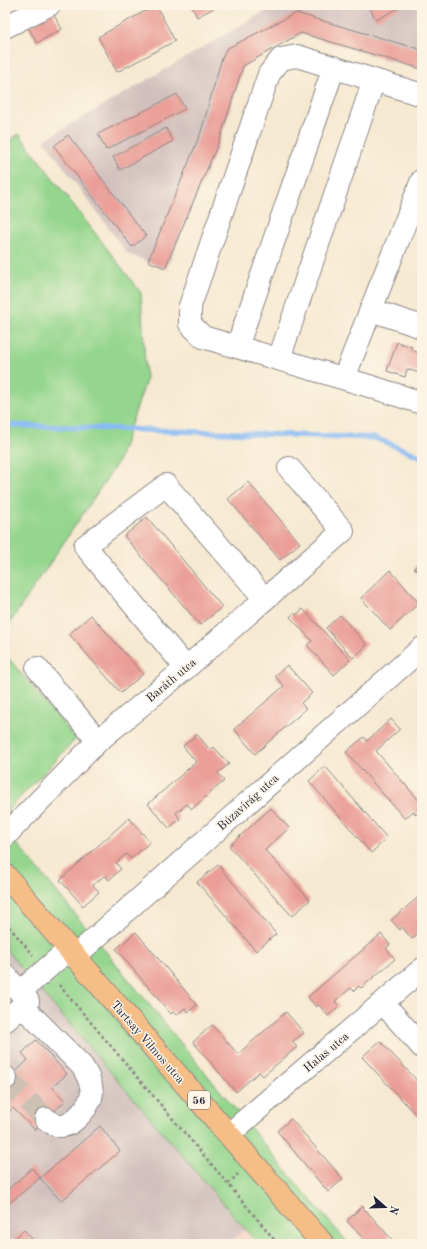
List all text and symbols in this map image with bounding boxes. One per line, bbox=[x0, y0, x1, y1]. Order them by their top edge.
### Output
street label: Baráth utca bbox=[144, 657, 199, 705]
street label: Búzavirág utca bbox=[216, 772, 282, 833]
street label: Tartsay Vilmos utca bbox=[108, 999, 186, 1086]
street label: Halas utca bbox=[302, 1030, 352, 1075]
road number: 56 bbox=[188, 1091, 210, 1109]
north arrow bbox=[365, 1187, 405, 1227]
text: N bbox=[386, 1204, 400, 1216]

